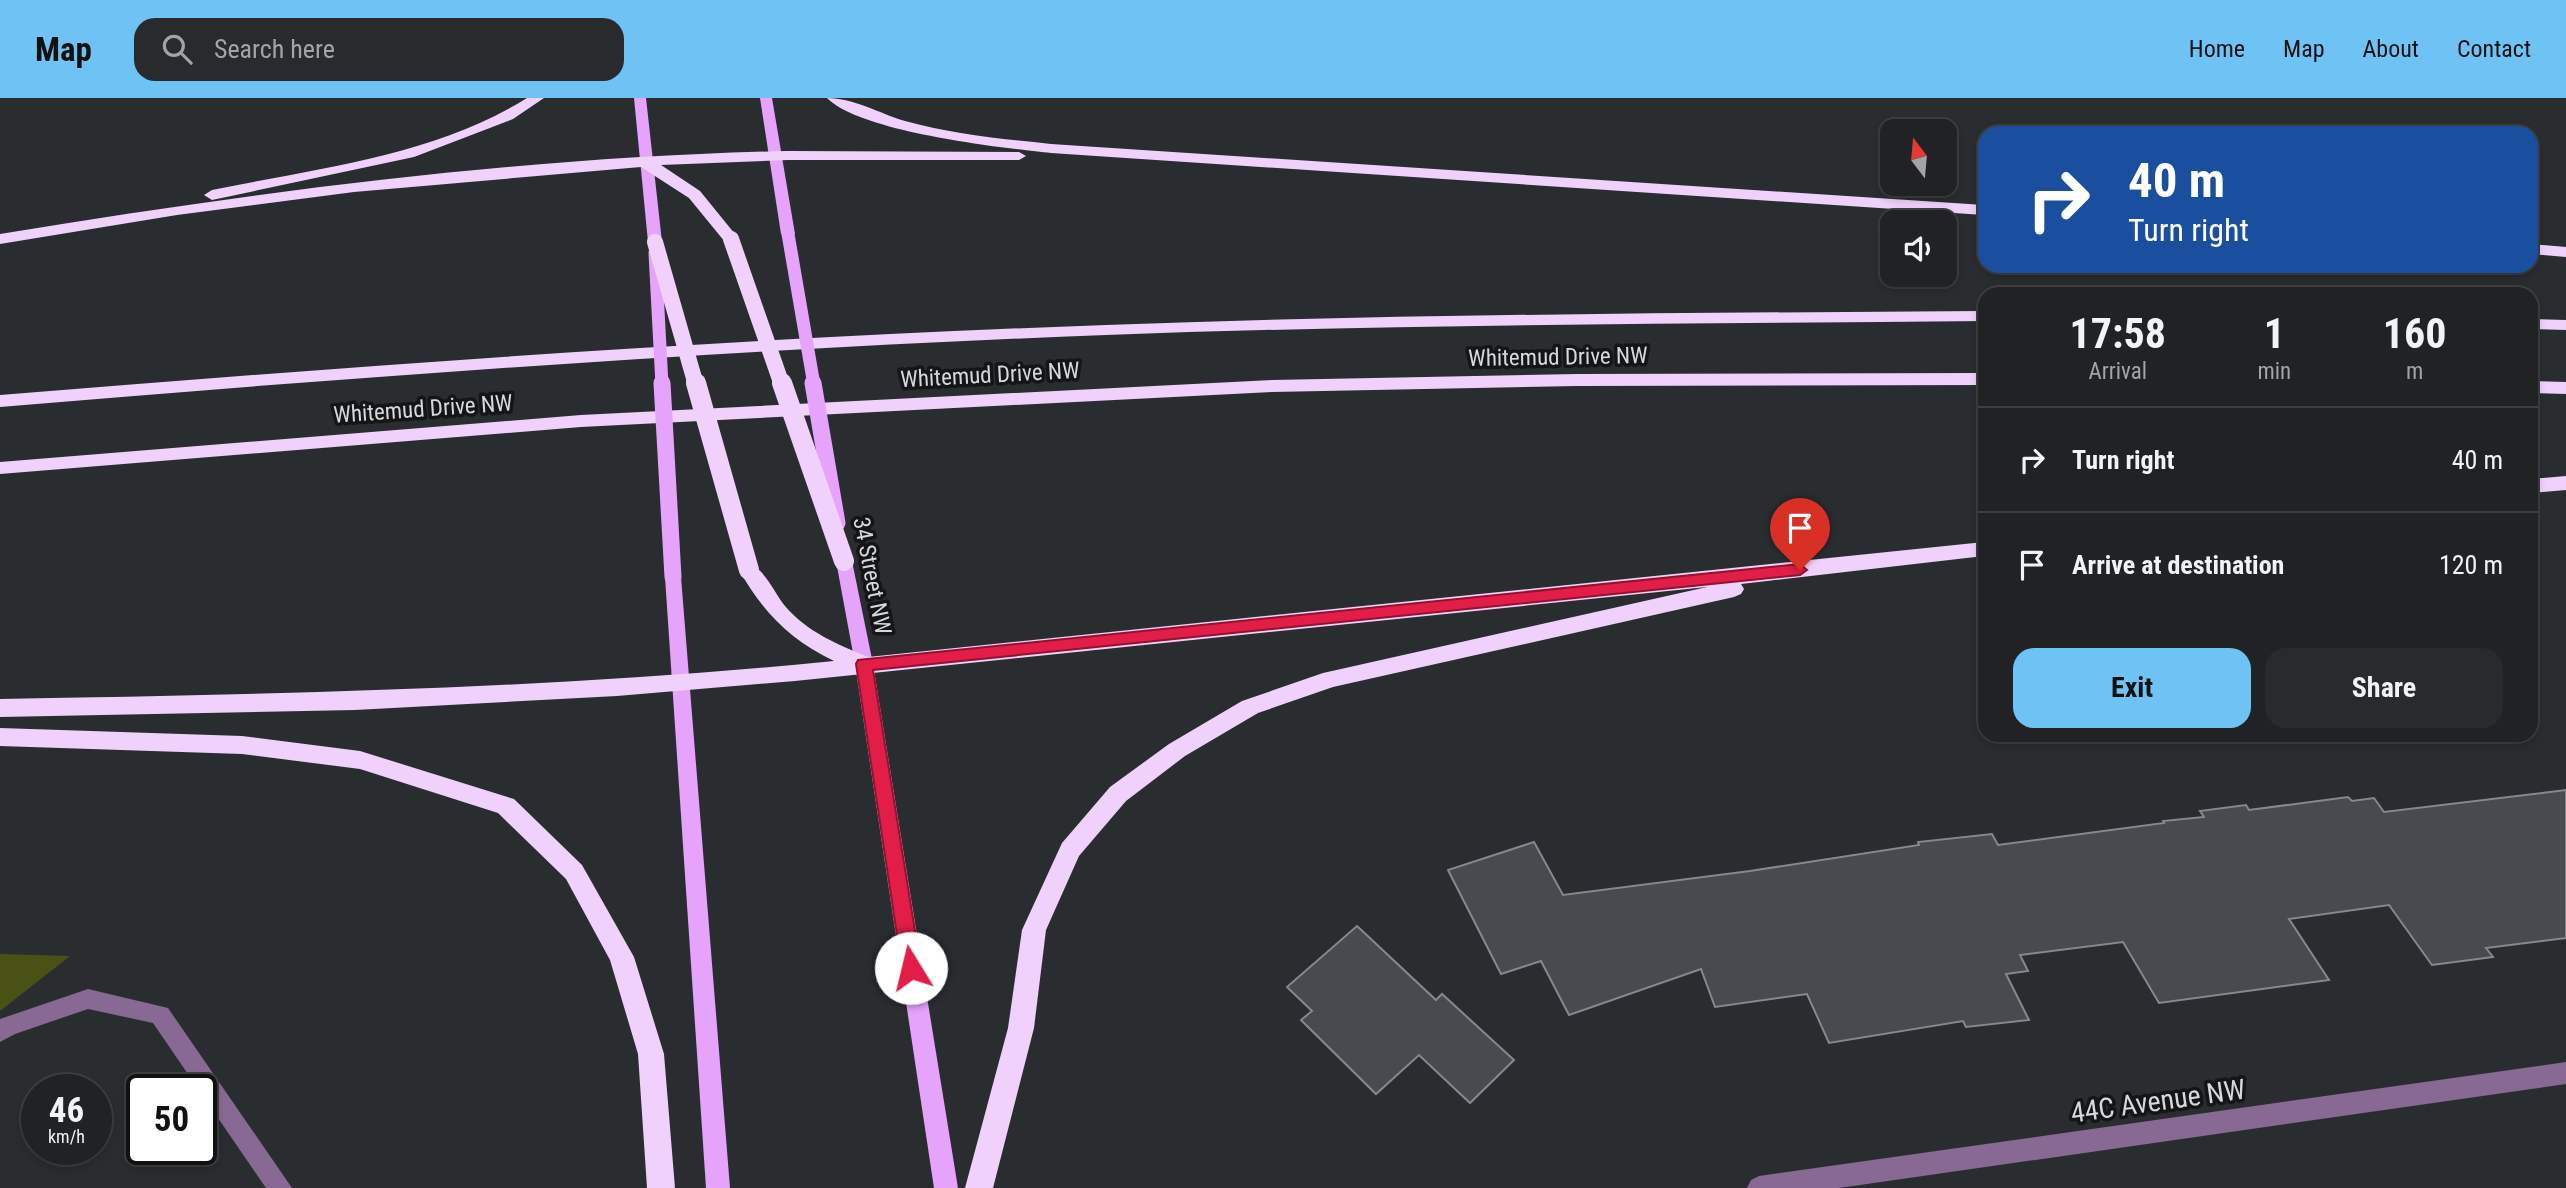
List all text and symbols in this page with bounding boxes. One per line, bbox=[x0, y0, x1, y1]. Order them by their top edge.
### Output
search box bbox=[134, 18, 624, 81]
text: Map bbox=[35, 30, 92, 69]
icon: search bbox=[158, 30, 196, 68]
text: Search here bbox=[214, 34, 335, 64]
text: Home bbox=[2189, 35, 2245, 63]
text: Map bbox=[2283, 35, 2325, 63]
text: About bbox=[2363, 35, 2419, 63]
text: Contact bbox=[2457, 35, 2531, 63]
north arrow bbox=[1880, 119, 1956, 196]
map controls bbox=[1880, 119, 1957, 287]
text: 40 m bbox=[2128, 152, 2225, 209]
icon: right bbox=[2013, 154, 2104, 245]
button: sound bbox=[1880, 210, 1957, 287]
text: Turn right bbox=[2128, 211, 2249, 249]
text: 17:58 bbox=[2070, 309, 2166, 358]
text: 1 bbox=[2264, 309, 2285, 358]
text: 160 bbox=[2383, 309, 2446, 358]
street label: Whitemud Drive NW bbox=[1468, 342, 1648, 372]
street label: Whitemud Drive NW bbox=[900, 357, 1080, 393]
text: Arrival bbox=[2088, 358, 2147, 385]
text: min bbox=[2257, 358, 2291, 385]
text: m bbox=[2406, 358, 2423, 385]
street label: Whitemud Drive NW bbox=[332, 389, 514, 429]
icon: right bbox=[2013, 441, 2051, 479]
text: Turn right bbox=[2072, 445, 2174, 475]
text: 40 m bbox=[2452, 445, 2503, 475]
pin bbox=[1770, 498, 1830, 570]
icon: arrive bbox=[1781, 509, 1819, 547]
street label: 34 Street NW bbox=[847, 515, 897, 637]
icon: arrive bbox=[2013, 546, 2051, 584]
text: Arrive at destination bbox=[2072, 550, 2284, 580]
text: 120 m bbox=[2439, 550, 2503, 580]
button: Exit bbox=[2013, 648, 2251, 728]
button: Share bbox=[2265, 648, 2503, 728]
position arrow bbox=[874, 931, 948, 1005]
street label: 44C Avenue NW bbox=[2069, 1072, 2247, 1130]
speed limit sign: 50 bbox=[126, 1074, 217, 1165]
text: 46 bbox=[49, 1090, 84, 1131]
text: km/h bbox=[48, 1126, 85, 1147]

